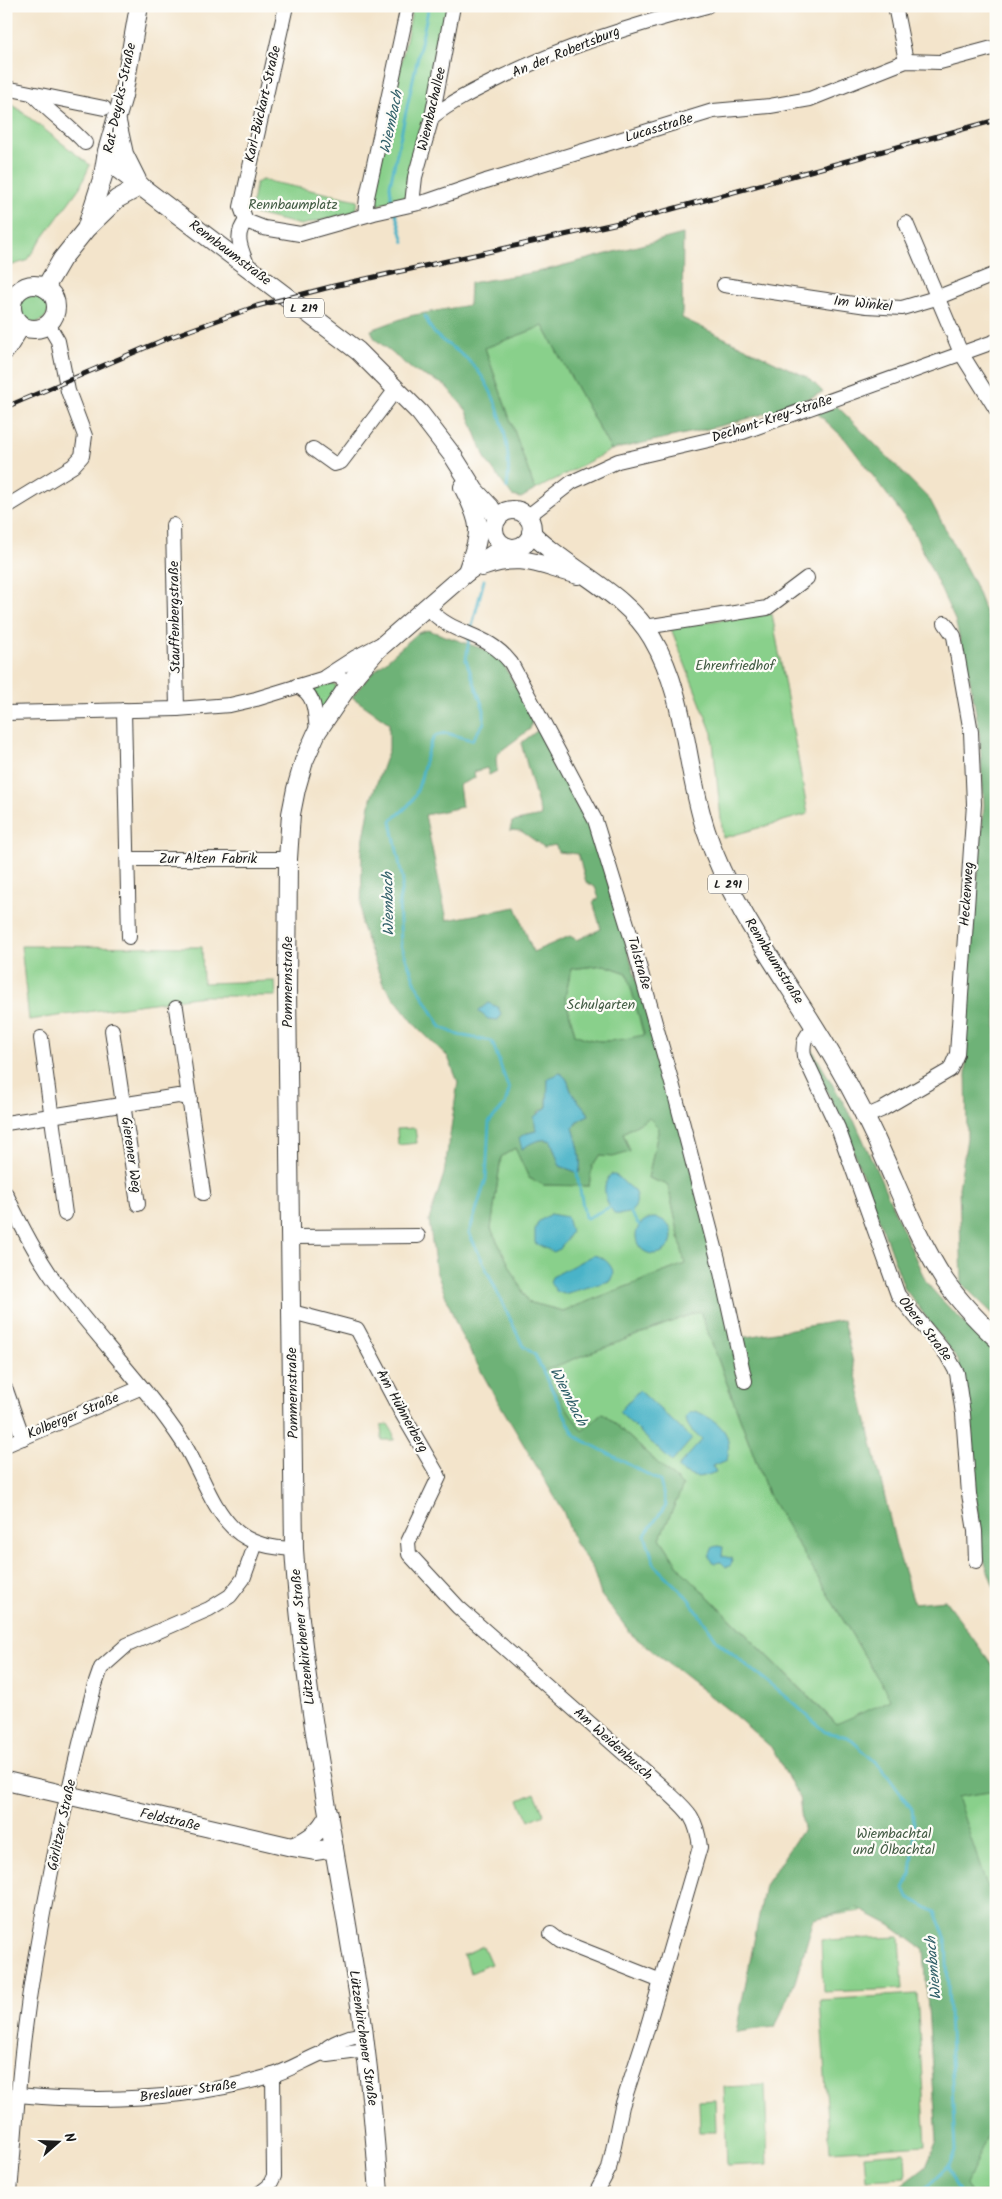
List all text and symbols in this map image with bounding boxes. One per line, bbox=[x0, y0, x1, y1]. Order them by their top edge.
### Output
street label: An der Robertsburg bbox=[509, 20, 623, 84]
street label: Rat-Deycks-Straße bbox=[98, 40, 143, 155]
street label: Karl-Bückart-Straße bbox=[239, 43, 287, 165]
street label: Wiembachallee bbox=[412, 64, 452, 153]
water label: Wiembach bbox=[374, 86, 411, 156]
street label: Lucasstraße bbox=[622, 107, 696, 149]
park label: Rennbaumplatz bbox=[248, 194, 338, 216]
street label: Rennbaumstraße bbox=[184, 215, 276, 292]
street label: Im Winkel bbox=[832, 290, 894, 318]
road number: L 219 bbox=[284, 298, 324, 318]
street label: Dechant-Krey-Straße bbox=[709, 389, 836, 449]
street label: Stauffenbergstraße bbox=[163, 560, 187, 673]
park label: Ehrenfriedhof bbox=[695, 655, 777, 677]
street label: Zur Alten Fabrik bbox=[159, 848, 258, 870]
street label: Heckenweg bbox=[954, 861, 980, 927]
water label: Wiembach bbox=[376, 870, 402, 936]
road number: L 291 bbox=[708, 874, 748, 894]
street label: Rennbaumstraße bbox=[739, 913, 810, 1009]
street label: Talstraße bbox=[621, 934, 657, 993]
street label: Pommernstraße bbox=[277, 935, 299, 1028]
park label: Schulgarten bbox=[567, 994, 635, 1016]
street label: Gierener Weg bbox=[115, 1115, 147, 1195]
street label: Obere Straße bbox=[893, 1292, 958, 1367]
street label: Pommernstraße bbox=[281, 1346, 305, 1439]
water label: Wiembach bbox=[543, 1363, 594, 1433]
street label: Am Hühnerberg bbox=[370, 1365, 434, 1457]
street label: Kolberger Straße bbox=[24, 1386, 123, 1445]
street label: Lützenkirchener Straße bbox=[285, 1567, 321, 1706]
street label: Am Weidenbusch bbox=[568, 1702, 658, 1786]
street label: Görlitzer Straße bbox=[42, 1777, 83, 1873]
street label: Feldstraße bbox=[138, 1802, 203, 1838]
park label: Wiembachtal und Ölbachtal bbox=[853, 1823, 936, 1861]
water label: Wiembach bbox=[919, 1933, 949, 2001]
street label: Lützenkirchener Straße bbox=[343, 1969, 384, 2108]
street label: Breslauer Straße bbox=[138, 2073, 239, 2109]
north arrow bbox=[32, 2116, 82, 2166]
text: N bbox=[57, 2130, 81, 2146]

